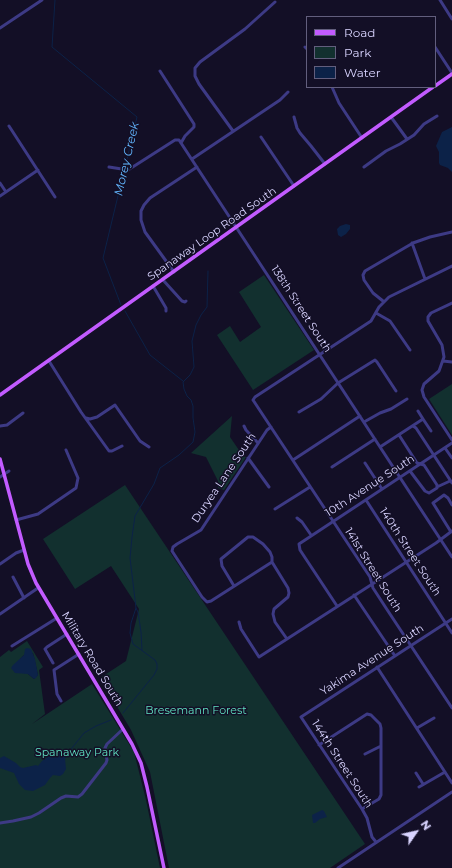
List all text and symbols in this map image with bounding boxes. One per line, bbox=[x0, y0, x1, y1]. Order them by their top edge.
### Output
legend bbox=[306, 16, 436, 88]
text: Road bbox=[344, 25, 375, 40]
text: Park bbox=[344, 45, 371, 60]
text: Water bbox=[344, 65, 380, 80]
water label: Morey Creek bbox=[112, 121, 142, 197]
street label: Spanaway Loop Road South bbox=[145, 184, 279, 284]
street label: 138th Street South bbox=[268, 263, 334, 355]
street label: Duryea Lane South bbox=[189, 431, 259, 525]
street label: 10th Avenue South bbox=[323, 452, 417, 520]
street label: 140th Street South bbox=[377, 505, 443, 599]
street label: 141st Street South bbox=[342, 525, 404, 615]
street label: Military Road South bbox=[59, 609, 125, 709]
street label: Yakima Avenue South bbox=[318, 622, 426, 698]
park label: Bresemann Forest bbox=[145, 704, 247, 718]
street label: 144th Street South bbox=[309, 717, 375, 811]
park label: Spanaway Park bbox=[35, 746, 119, 760]
north arrow bbox=[396, 812, 436, 852]
text: N bbox=[418, 818, 434, 833]

